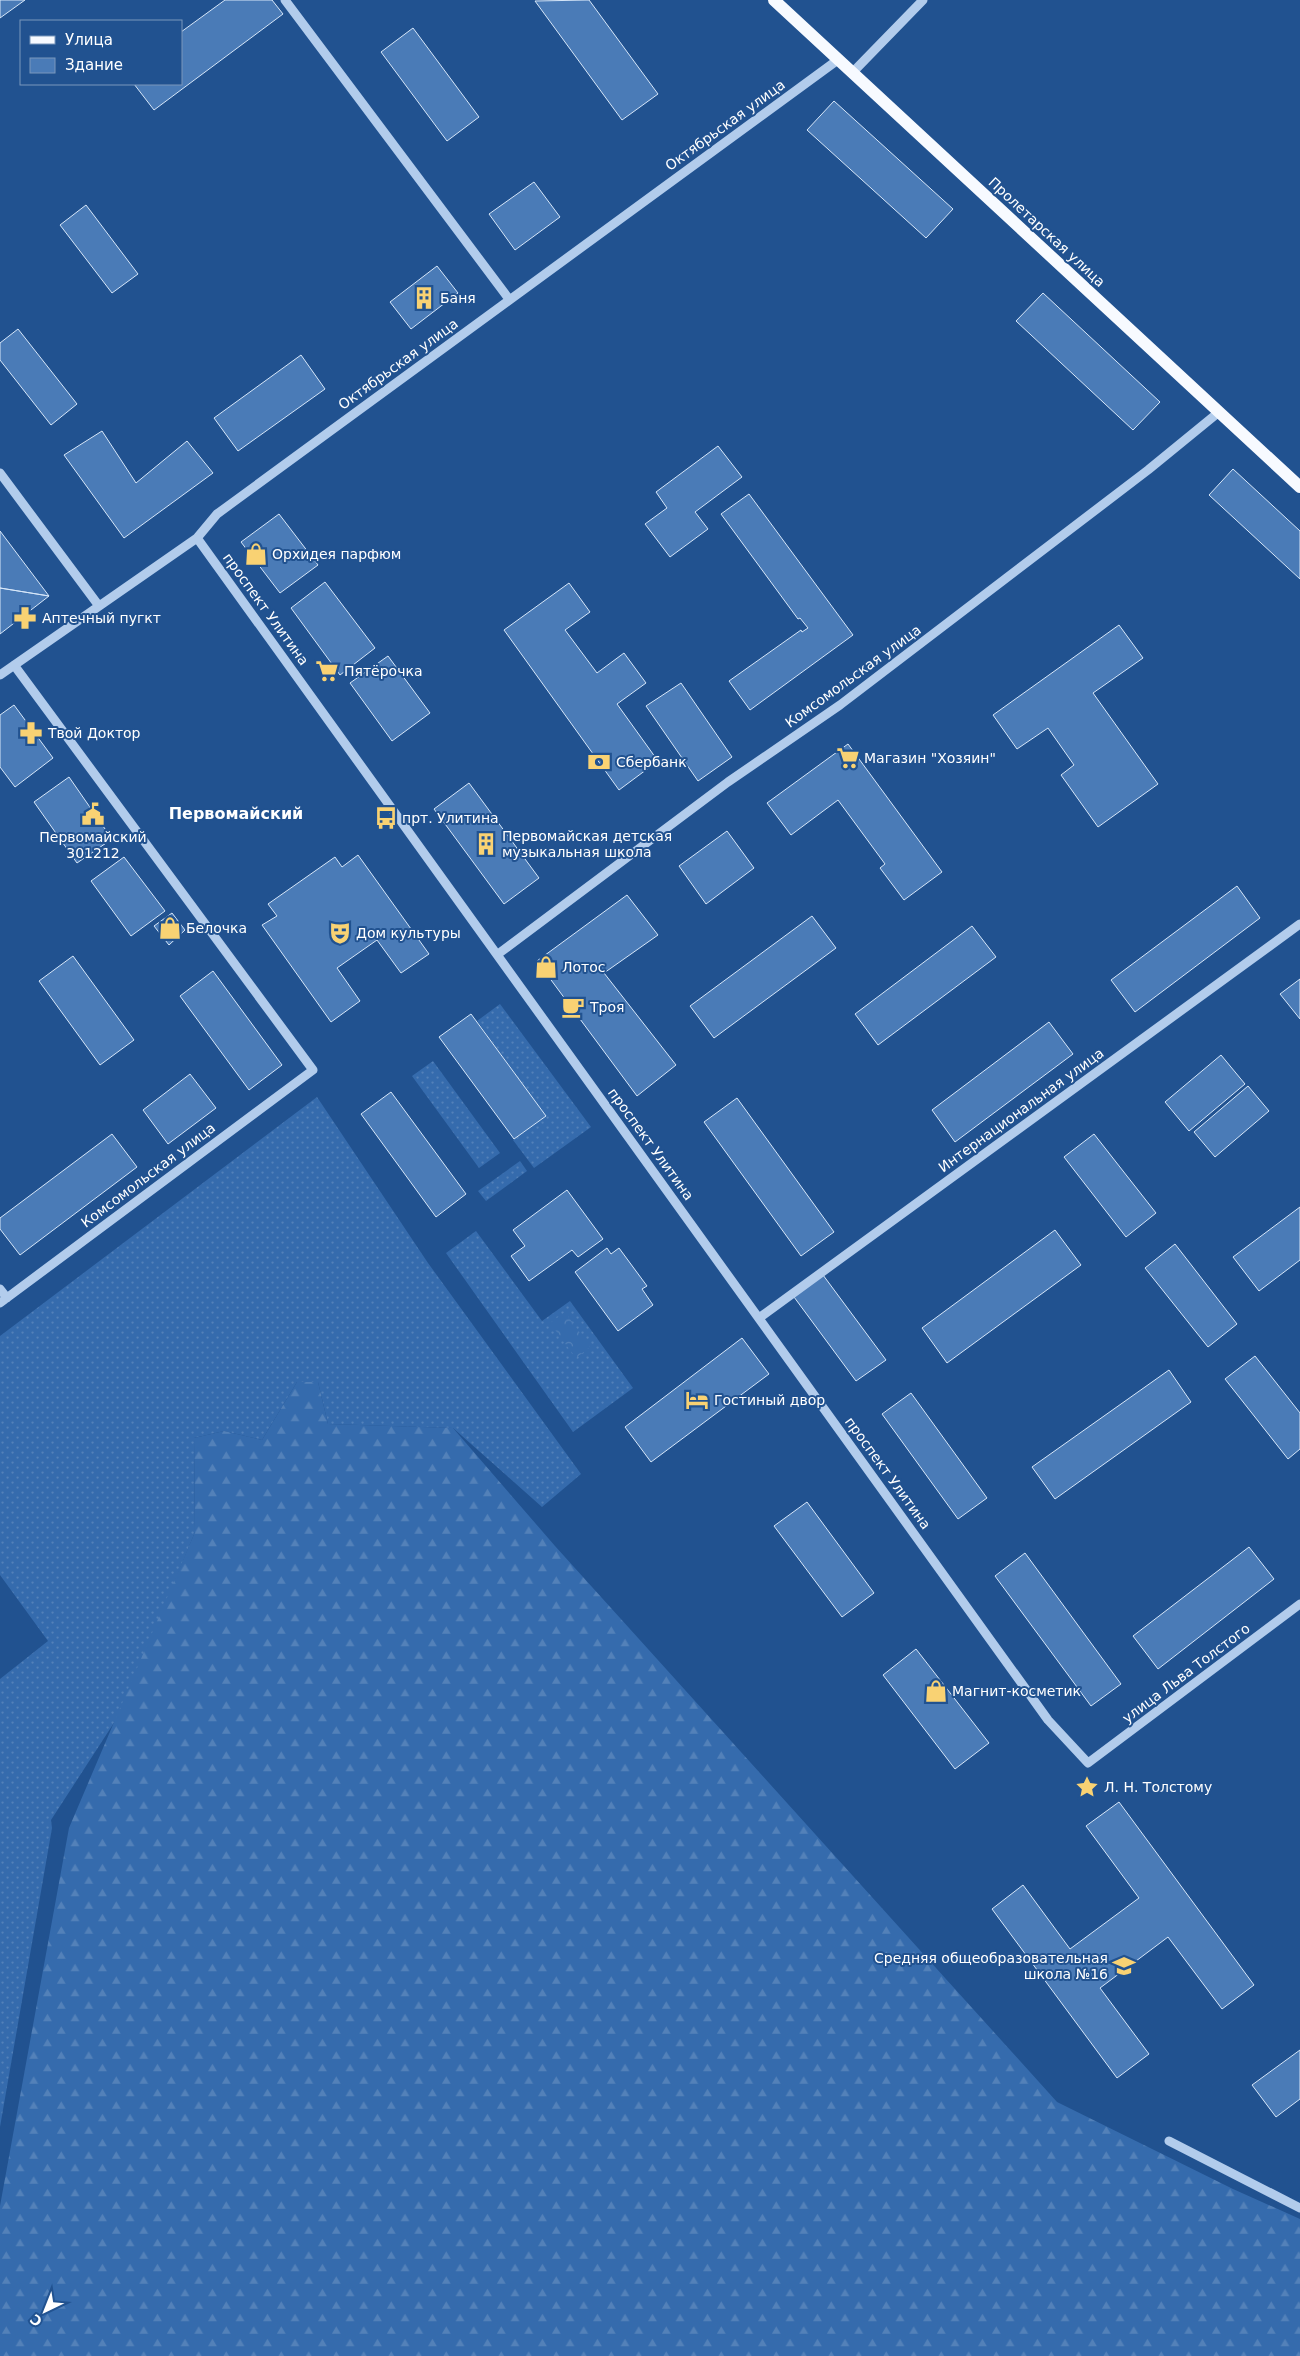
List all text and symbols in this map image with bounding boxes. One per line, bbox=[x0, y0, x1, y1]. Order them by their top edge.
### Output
legend bbox=[20, 20, 182, 85]
text: Улица bbox=[65, 31, 113, 49]
text: Здание bbox=[65, 56, 123, 74]
street label: Октябрьская улица bbox=[662, 76, 788, 174]
street label: Пролетарская улица bbox=[986, 174, 1108, 290]
building icon: Баня bbox=[411, 285, 437, 311]
place label: Баня bbox=[440, 290, 476, 306]
street label: Октябрьская улица bbox=[335, 315, 461, 413]
shop icon: Орхидея парфюм bbox=[243, 541, 269, 567]
place label: Орхидея парфюм bbox=[272, 546, 401, 562]
street label: проспект Улитина bbox=[220, 550, 312, 668]
pharmacy icon: Аптечный пугкт bbox=[12, 605, 38, 631]
place label: Аптечный пугкт bbox=[42, 610, 161, 626]
street label: Комсомольская улица bbox=[782, 621, 924, 731]
supermarket icon: Пятёрочка bbox=[314, 658, 340, 684]
place label: Пятёрочка bbox=[344, 663, 422, 679]
pharmacy icon: Твой Доктор bbox=[18, 720, 44, 746]
place label: Твой Доктор bbox=[47, 725, 141, 741]
supermarket icon: Магазин "Хозяин" bbox=[835, 745, 861, 771]
bank icon: Сбербанк bbox=[586, 749, 612, 775]
place label: Магазин "Хозяин" bbox=[864, 750, 996, 766]
place label: Сбербанк bbox=[616, 754, 687, 770]
public building icon: Первомайский 301212 bbox=[80, 801, 106, 827]
district label: Первомайский bbox=[169, 804, 303, 823]
bus stop icon: прт. Улитина bbox=[373, 805, 399, 831]
place label: прт. Улитина bbox=[402, 810, 499, 826]
place label: Первомайская детская музыкальная школа bbox=[502, 828, 672, 860]
place label: Первомайский 301212 bbox=[39, 829, 147, 861]
building icon: Первомайская детская музыкальная школа bbox=[473, 831, 499, 857]
shop icon: Белочка bbox=[157, 915, 183, 941]
place label: Белочка bbox=[186, 920, 247, 936]
theatre icon: Дом культуры bbox=[327, 920, 353, 946]
place label: Дом культуры bbox=[356, 925, 461, 941]
shop icon: Лотос bbox=[533, 954, 559, 980]
place label: Лотос bbox=[562, 959, 606, 975]
cafe icon: Троя bbox=[560, 994, 586, 1020]
place label: Троя bbox=[589, 999, 624, 1015]
street label: Интернациональная улица bbox=[935, 1045, 1107, 1175]
street label: проспект Улитина bbox=[605, 1085, 697, 1203]
street label: Комсомольская улица bbox=[78, 1119, 218, 1231]
hotel icon: Гостиный двор bbox=[684, 1387, 710, 1413]
place label: Гостиный двор bbox=[714, 1392, 825, 1408]
street label: проспект Улитина bbox=[842, 1414, 934, 1532]
street label: улица Льва Толстого bbox=[1119, 1620, 1253, 1726]
shop icon: Магнит-косметик bbox=[923, 1678, 949, 1704]
place label: Магнит-косметик bbox=[952, 1683, 1081, 1699]
place icon: Л. Н. Толстому bbox=[1074, 1774, 1100, 1800]
place label: Л. Н. Толстому bbox=[1104, 1779, 1212, 1795]
place label: Средняя общеобразовательная школа №16 bbox=[874, 1950, 1108, 1982]
school or university icon: Средняя общеобразовательная школа №16 bbox=[1111, 1953, 1137, 1979]
north arrow bbox=[20, 2286, 70, 2336]
text: С bbox=[27, 2311, 45, 2330]

